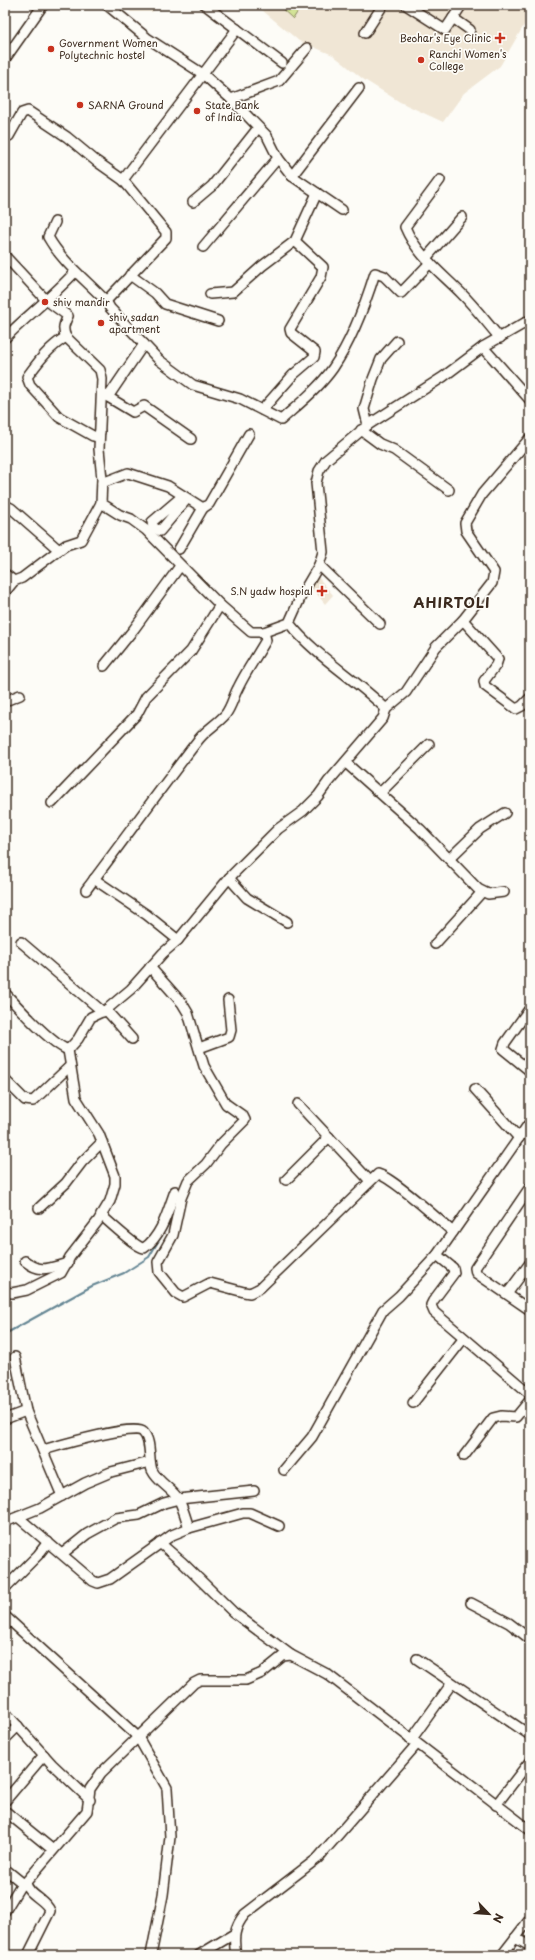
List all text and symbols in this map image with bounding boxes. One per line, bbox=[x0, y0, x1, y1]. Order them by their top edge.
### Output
place label: Beohar's Eye Clinic bbox=[400, 30, 491, 46]
marker: Beohar's Eye Clinic bbox=[494, 32, 506, 44]
place label: Government Women Polytechnic hostel bbox=[59, 35, 158, 63]
marker: Government Women Polytechnic hostel bbox=[46, 44, 56, 54]
place label: Ranchi Women's College bbox=[429, 46, 507, 73]
marker: Ranchi Women's College bbox=[416, 55, 426, 65]
place label: SARNA Ground bbox=[88, 97, 164, 112]
place label: State Bank of India bbox=[205, 97, 259, 124]
marker: SARNA Ground bbox=[75, 100, 85, 110]
marker: State Bank of India bbox=[192, 106, 202, 116]
place label: shiv mandir bbox=[53, 294, 110, 309]
marker: shiv mandir bbox=[40, 297, 50, 307]
place label: shiv sadan apartment bbox=[109, 309, 160, 336]
marker: shiv sadan apartment bbox=[96, 318, 106, 328]
place label: S.N yadw hospial bbox=[230, 583, 313, 599]
marker: S.N yadw hospial bbox=[316, 585, 328, 597]
district label: AHIRTOLI bbox=[413, 592, 491, 613]
north arrow bbox=[469, 1894, 509, 1934]
text: N bbox=[489, 1911, 508, 1926]

